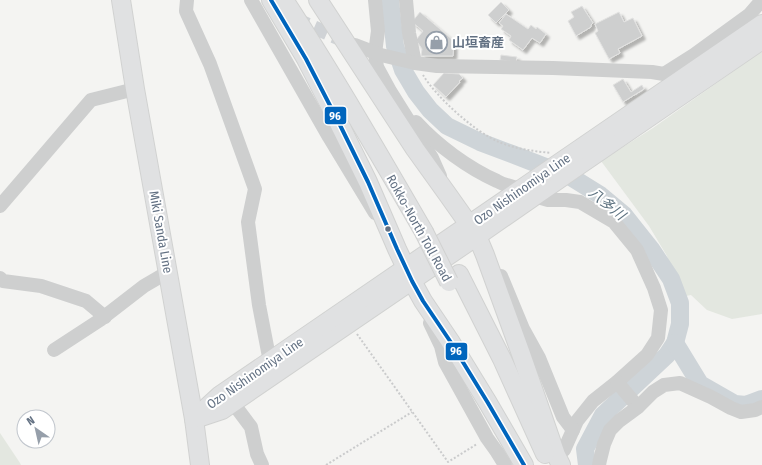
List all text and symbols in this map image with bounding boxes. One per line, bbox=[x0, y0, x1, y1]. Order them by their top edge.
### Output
shop icon: 山垣畜産 bbox=[424, 29, 450, 55]
place label: 山垣畜産 bbox=[452, 35, 504, 50]
line badge: 96 bbox=[324, 106, 347, 125]
text: 96 bbox=[329, 110, 341, 123]
street label: Ozo Nishinomiya Line bbox=[471, 150, 573, 228]
street label: Rokko-North Toll Road bbox=[383, 172, 455, 284]
water label: 八多川 bbox=[585, 184, 630, 225]
street label: Miki Sanda Line bbox=[146, 190, 176, 274]
unlabelled marker bbox=[383, 224, 393, 234]
street label: Ozo Nishinomiya Line bbox=[204, 334, 306, 412]
line badge: 96 bbox=[445, 342, 468, 361]
text: 96 bbox=[450, 345, 462, 358]
north arrow bbox=[16, 409, 56, 449]
text: N bbox=[24, 414, 37, 428]

